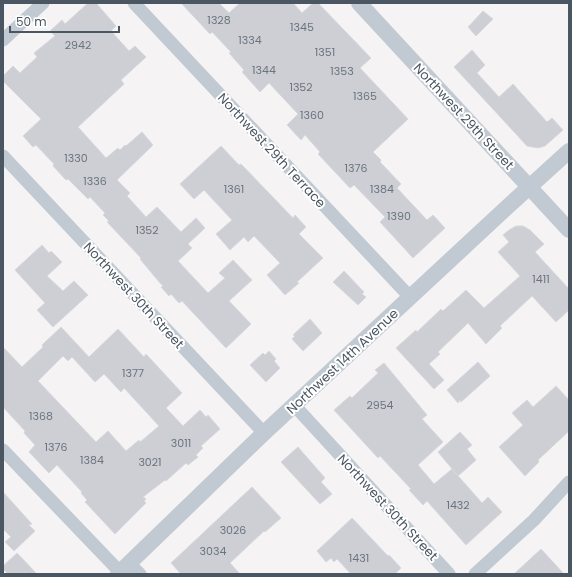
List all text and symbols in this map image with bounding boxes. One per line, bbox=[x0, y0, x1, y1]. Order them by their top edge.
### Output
scale bar bbox=[10, 8, 119, 34]
house number: 1328 bbox=[207, 12, 231, 28]
text: 50 m bbox=[16, 13, 47, 30]
house number: 1345 bbox=[290, 19, 314, 35]
house number: 1334 bbox=[238, 32, 262, 48]
house number: 2942 bbox=[65, 37, 91, 53]
house number: 1351 bbox=[315, 44, 335, 60]
street label: Northwest 29th Street bbox=[409, 59, 518, 174]
house number: 1344 bbox=[252, 62, 276, 78]
house number: 1353 bbox=[330, 63, 354, 79]
house number: 1352 bbox=[289, 79, 313, 95]
house number: 1365 bbox=[353, 88, 377, 104]
street label: Northwest 29th Terrace bbox=[213, 89, 330, 212]
house number: 1360 bbox=[300, 107, 324, 123]
house number: 1330 bbox=[64, 150, 88, 166]
house number: 1376 bbox=[345, 160, 368, 176]
house number: 1336 bbox=[83, 173, 107, 189]
house number: 1361 bbox=[224, 181, 244, 197]
house number: 1384 bbox=[370, 181, 394, 197]
house number: 1390 bbox=[387, 208, 411, 224]
house number: 1352 bbox=[135, 222, 159, 238]
street label: Northwest 30th Street bbox=[79, 238, 188, 353]
house number: 1411 bbox=[532, 271, 550, 287]
street label: Northwest 14th Avenue bbox=[282, 304, 402, 418]
house number: 1377 bbox=[122, 365, 144, 381]
house number: 2954 bbox=[366, 397, 394, 413]
house number: 1368 bbox=[29, 408, 53, 424]
house number: 3011 bbox=[171, 435, 191, 451]
house number: 1376 bbox=[45, 439, 68, 455]
street label: Northwest 30th Street bbox=[333, 450, 442, 565]
house number: 1384 bbox=[80, 452, 104, 468]
house number: 3021 bbox=[138, 454, 162, 470]
house number: 1432 bbox=[446, 497, 470, 513]
house number: 3026 bbox=[220, 522, 246, 538]
house number: 3034 bbox=[200, 543, 226, 559]
house number: 1431 bbox=[349, 550, 369, 566]

